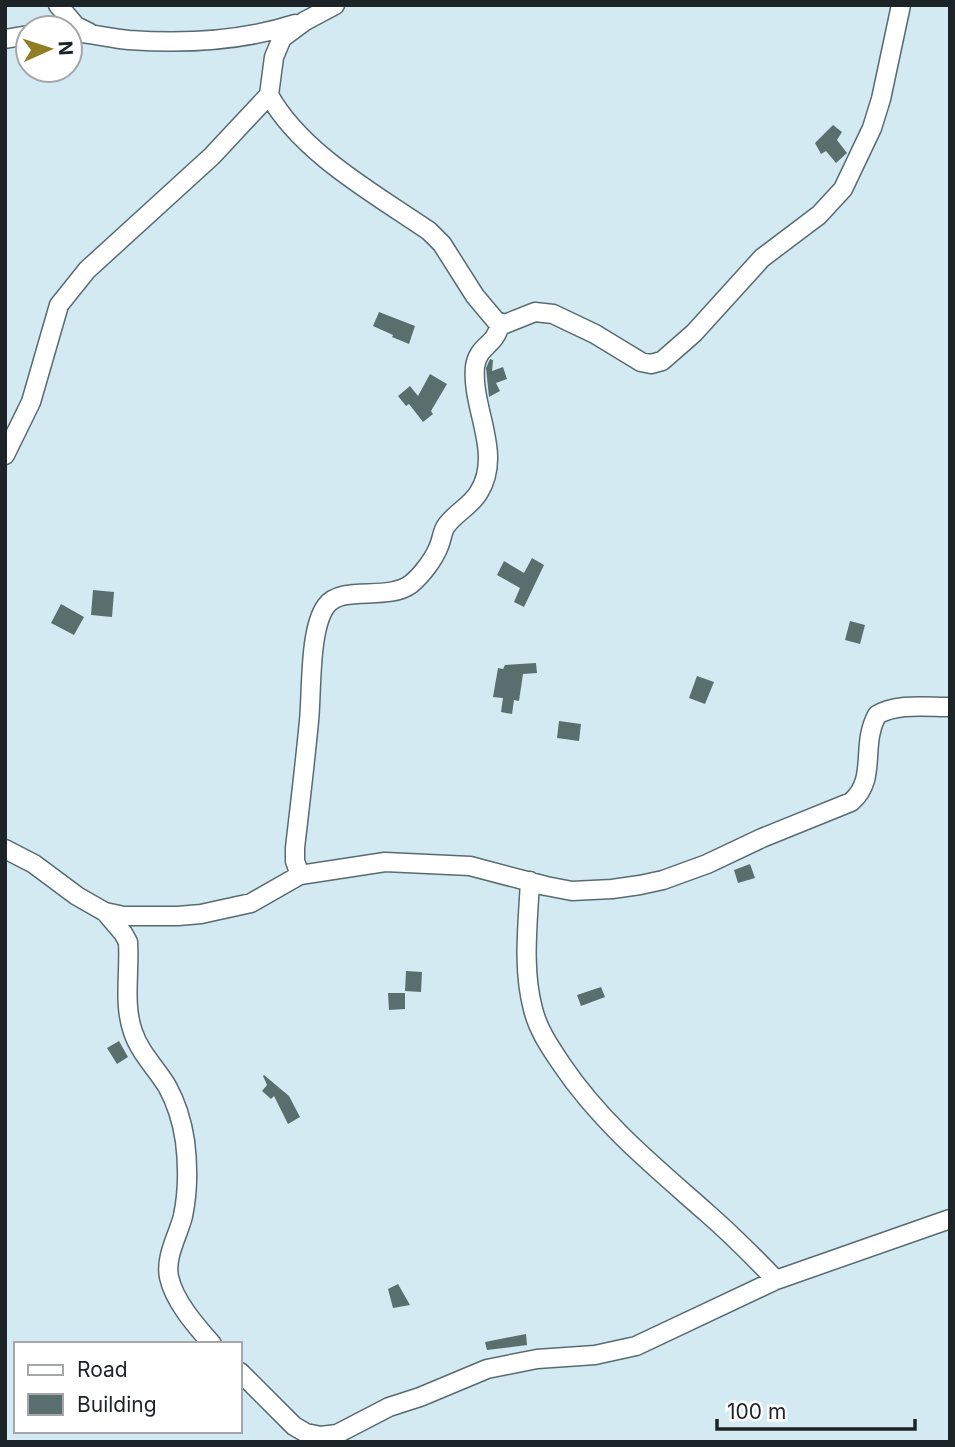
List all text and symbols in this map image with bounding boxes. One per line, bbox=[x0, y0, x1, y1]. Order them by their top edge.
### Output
north arrow bbox=[14, 14, 84, 84]
text: N bbox=[54, 40, 77, 56]
legend bbox=[14, 1342, 242, 1433]
text: Road bbox=[77, 1357, 128, 1382]
scale bar bbox=[717, 1388, 915, 1432]
text: Building bbox=[77, 1392, 157, 1417]
text: 100 m bbox=[727, 1399, 786, 1424]

